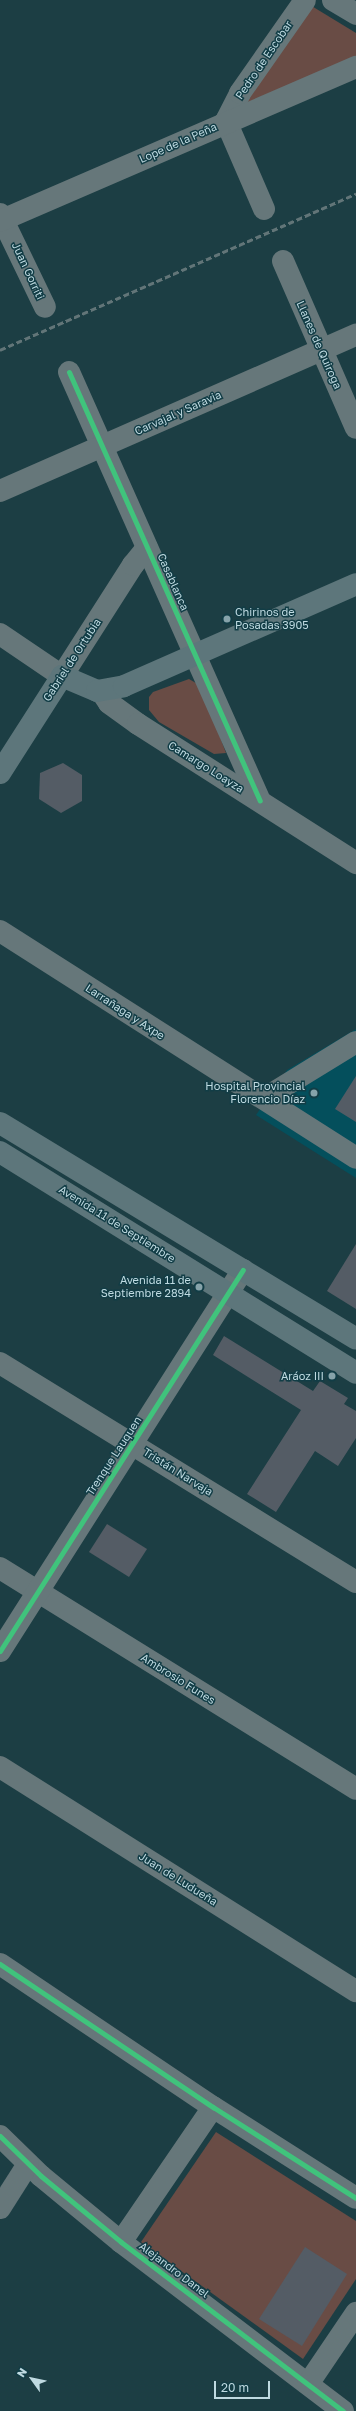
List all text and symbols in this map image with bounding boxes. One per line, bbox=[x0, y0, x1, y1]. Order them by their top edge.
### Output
street label: Pedro de Escobar bbox=[233, 18, 295, 102]
street label: Lope de la Peña bbox=[137, 120, 219, 166]
street label: Juan Gorriti bbox=[9, 240, 47, 302]
street label: Llanes de Quiroga bbox=[294, 299, 344, 391]
street label: Carvajal y Saravia bbox=[133, 388, 223, 438]
street label: Casablanca bbox=[155, 551, 191, 613]
place label: Chirinos de Posadas 3905 bbox=[235, 606, 309, 632]
marker: Chirinos de Posadas 3905 bbox=[222, 614, 232, 624]
street label: Gabriel de Ortubia bbox=[40, 616, 104, 704]
street label: Camargo Loayza bbox=[166, 738, 246, 796]
street label: Larrañaga y Axpe bbox=[83, 981, 167, 1043]
place label: Hospital Provincial Florencio Díaz bbox=[205, 1080, 305, 1106]
marker: Hospital Provincial Florencio Díaz bbox=[308, 1087, 320, 1099]
street label: Avenida 11 de Septiembre bbox=[56, 1183, 178, 1265]
place label: Avenida 11 de Septiembre 2894 bbox=[101, 1274, 191, 1300]
marker: Avenida 11 de Septiembre 2894 bbox=[194, 1282, 204, 1292]
place label: Aráoz III bbox=[281, 1369, 324, 1383]
marker: Aráoz III bbox=[327, 1371, 337, 1381]
street label: Trenque Lauquen bbox=[84, 1414, 144, 1498]
street label: Tristán Narvaja bbox=[141, 1445, 215, 1499]
street label: Ambrosio Funes bbox=[138, 1651, 218, 1707]
street label: Juan de Ludueña bbox=[136, 1850, 220, 1908]
street label: Alejandro Danel bbox=[137, 2240, 211, 2300]
north arrow bbox=[12, 2359, 52, 2399]
text: N bbox=[14, 2365, 29, 2379]
scale bar bbox=[216, 2373, 272, 2399]
text: 20 m bbox=[221, 2380, 249, 2395]

